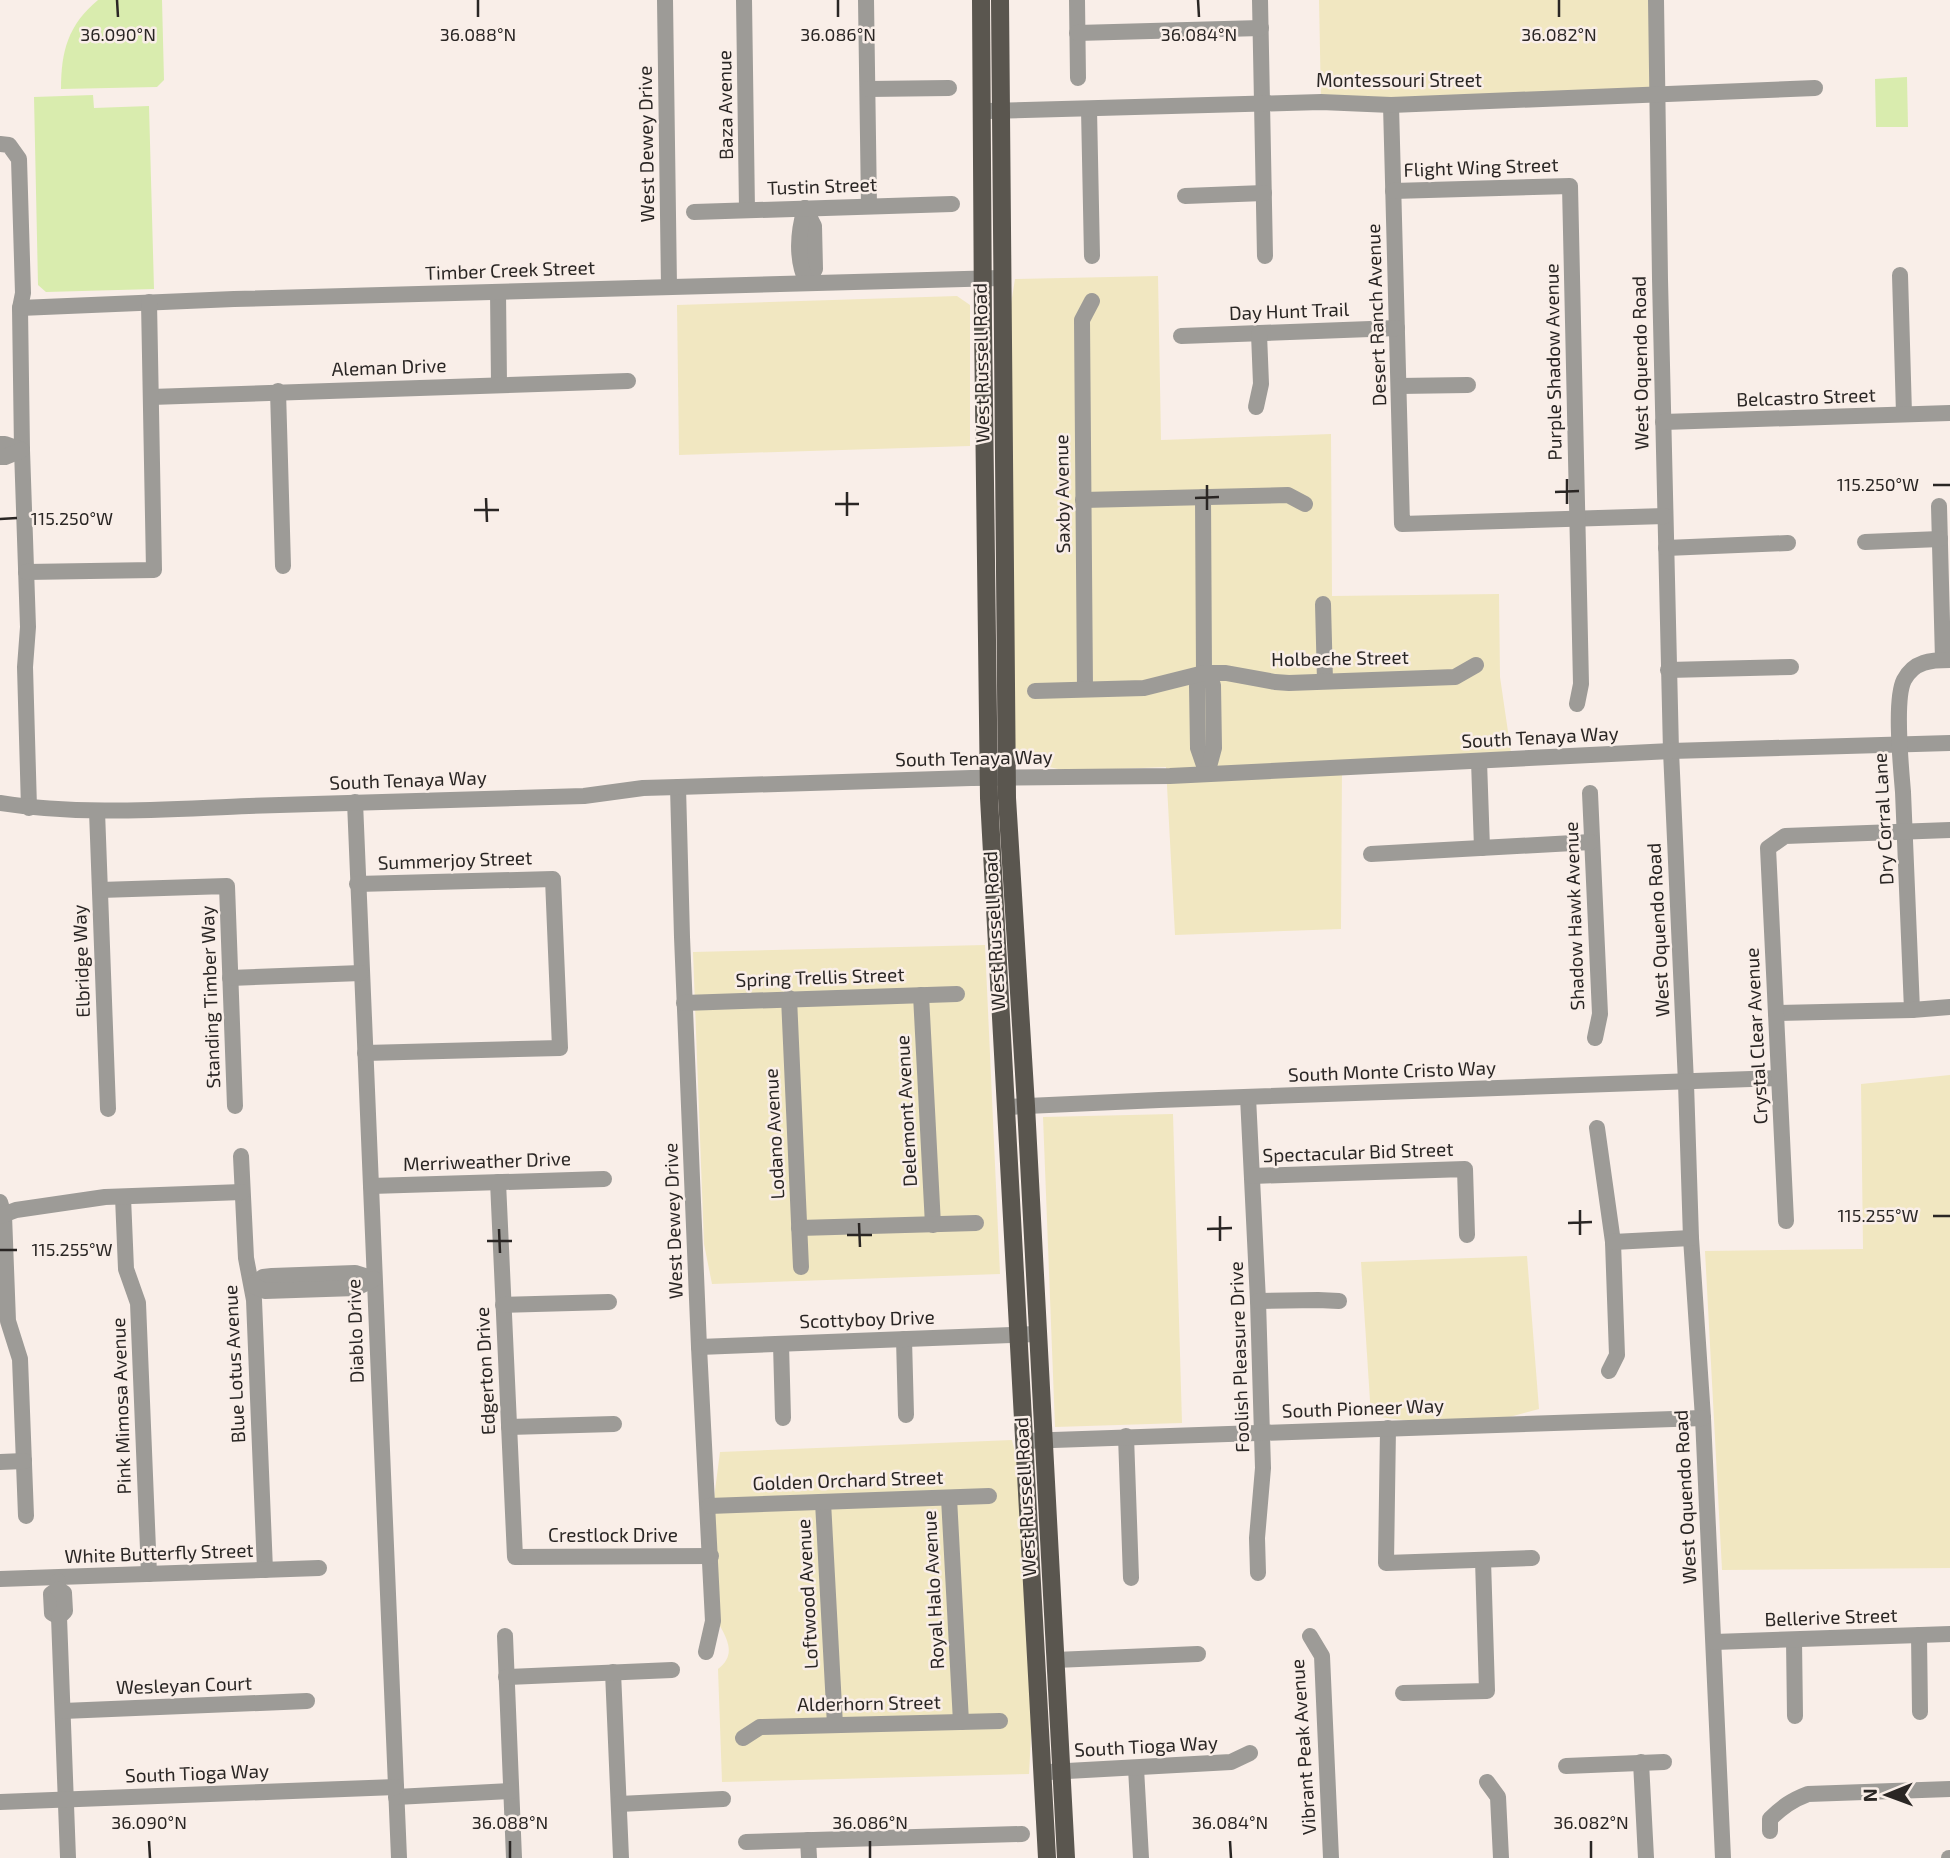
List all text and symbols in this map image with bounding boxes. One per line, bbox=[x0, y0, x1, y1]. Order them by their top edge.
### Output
text: 36.090°N bbox=[80, 23, 156, 45]
text: 36.088°N bbox=[440, 23, 516, 45]
text: 36.086°N bbox=[800, 23, 876, 45]
text: 36.084°N bbox=[1161, 23, 1237, 45]
text: 36.082°N bbox=[1521, 23, 1597, 45]
street label: Baza Avenue bbox=[712, 50, 737, 160]
street label: West Dewey Drive bbox=[633, 66, 658, 222]
street label: Montessouri Street bbox=[1316, 68, 1482, 91]
street label: Flight Wing Street bbox=[1403, 152, 1559, 181]
street label: Tustin Street bbox=[767, 172, 877, 199]
street label: Desert Ranch Avenue bbox=[1361, 223, 1390, 407]
street label: Timber Creek Street bbox=[425, 255, 595, 284]
street label: Purple Shadow Avenue bbox=[1539, 263, 1566, 461]
street label: West Oquendo Road bbox=[1626, 276, 1653, 450]
street label: West Russell Road bbox=[968, 283, 993, 443]
street label: Day Hunt Trail bbox=[1229, 297, 1350, 324]
street label: Aleman Drive bbox=[331, 353, 447, 380]
street label: Belcastro Street bbox=[1736, 383, 1876, 410]
street label: Saxby Avenue bbox=[1049, 434, 1074, 554]
text: 115.250°W bbox=[1837, 473, 1919, 495]
text: 115.250°W bbox=[31, 507, 113, 529]
street label: Holbeche Street bbox=[1271, 645, 1409, 670]
street label: South Tenaya Way bbox=[1461, 721, 1619, 752]
street label: South Tenaya Way bbox=[895, 745, 1053, 770]
street label: Dry Corral Lane bbox=[1868, 752, 1897, 886]
street label: South Tenaya Way bbox=[329, 765, 487, 794]
street label: Shadow Hawk Avenue bbox=[1559, 821, 1588, 1011]
street label: West Oquendo Road bbox=[1641, 842, 1674, 1018]
street label: Summerjoy Street bbox=[377, 845, 533, 874]
street label: West Russell Road bbox=[978, 851, 1009, 1011]
street label: Elbridge Way bbox=[67, 904, 94, 1018]
street label: Standing Timber Way bbox=[195, 905, 224, 1089]
street label: Crystal Clear Avenue bbox=[1739, 947, 1772, 1125]
street label: Spring Trellis Street bbox=[735, 962, 905, 991]
street label: Delemont Avenue bbox=[890, 1035, 921, 1187]
street label: South Monte Cristo Way bbox=[1288, 1055, 1496, 1086]
street label: Lodano Avenue bbox=[759, 1068, 788, 1200]
street label: Spectacular Bid Street bbox=[1262, 1137, 1454, 1166]
street label: West Dewey Drive bbox=[658, 1142, 687, 1300]
street label: Merriweather Drive bbox=[403, 1146, 571, 1175]
text: 115.255°W bbox=[1837, 1204, 1919, 1226]
text: 115.255°W bbox=[31, 1238, 113, 1260]
street label: Foolish Pleasure Drive bbox=[1224, 1261, 1253, 1453]
street label: Diablo Drive bbox=[341, 1278, 368, 1384]
street label: Blue Lotus Avenue bbox=[218, 1284, 249, 1444]
street label: Scottyboy Drive bbox=[799, 1305, 935, 1332]
street label: Edgerton Drive bbox=[470, 1306, 499, 1436]
street label: Pink Mimosa Avenue bbox=[106, 1317, 135, 1495]
street label: South Pioneer Way bbox=[1281, 1393, 1445, 1422]
street label: West Oquendo Road bbox=[1668, 1409, 1701, 1585]
street label: West Russell Road bbox=[1009, 1417, 1040, 1577]
street label: Golden Orchard Street bbox=[752, 1465, 944, 1494]
street label: Royal Halo Avenue bbox=[917, 1510, 948, 1670]
street label: Loftwood Avenue bbox=[791, 1518, 822, 1670]
street label: Crestlock Drive bbox=[548, 1523, 678, 1546]
street label: White Butterfly Street bbox=[64, 1538, 254, 1567]
street label: Bellerive Street bbox=[1764, 1603, 1898, 1630]
street label: Vibrant Peak Avenue bbox=[1285, 1658, 1320, 1836]
street label: Wesleyan Court bbox=[115, 1671, 252, 1698]
street label: Alderhorn Street bbox=[797, 1690, 941, 1715]
street label: South Tioga Way bbox=[1073, 1730, 1219, 1761]
street label: South Tioga Way bbox=[125, 1758, 269, 1787]
north arrow bbox=[1852, 1760, 1922, 1830]
text: N bbox=[1858, 1788, 1881, 1802]
text: 36.090°N bbox=[111, 1811, 187, 1833]
text: 36.088°N bbox=[472, 1811, 548, 1833]
text: 36.086°N bbox=[832, 1811, 908, 1833]
text: 36.084°N bbox=[1192, 1811, 1268, 1833]
text: 36.082°N bbox=[1553, 1811, 1629, 1833]

